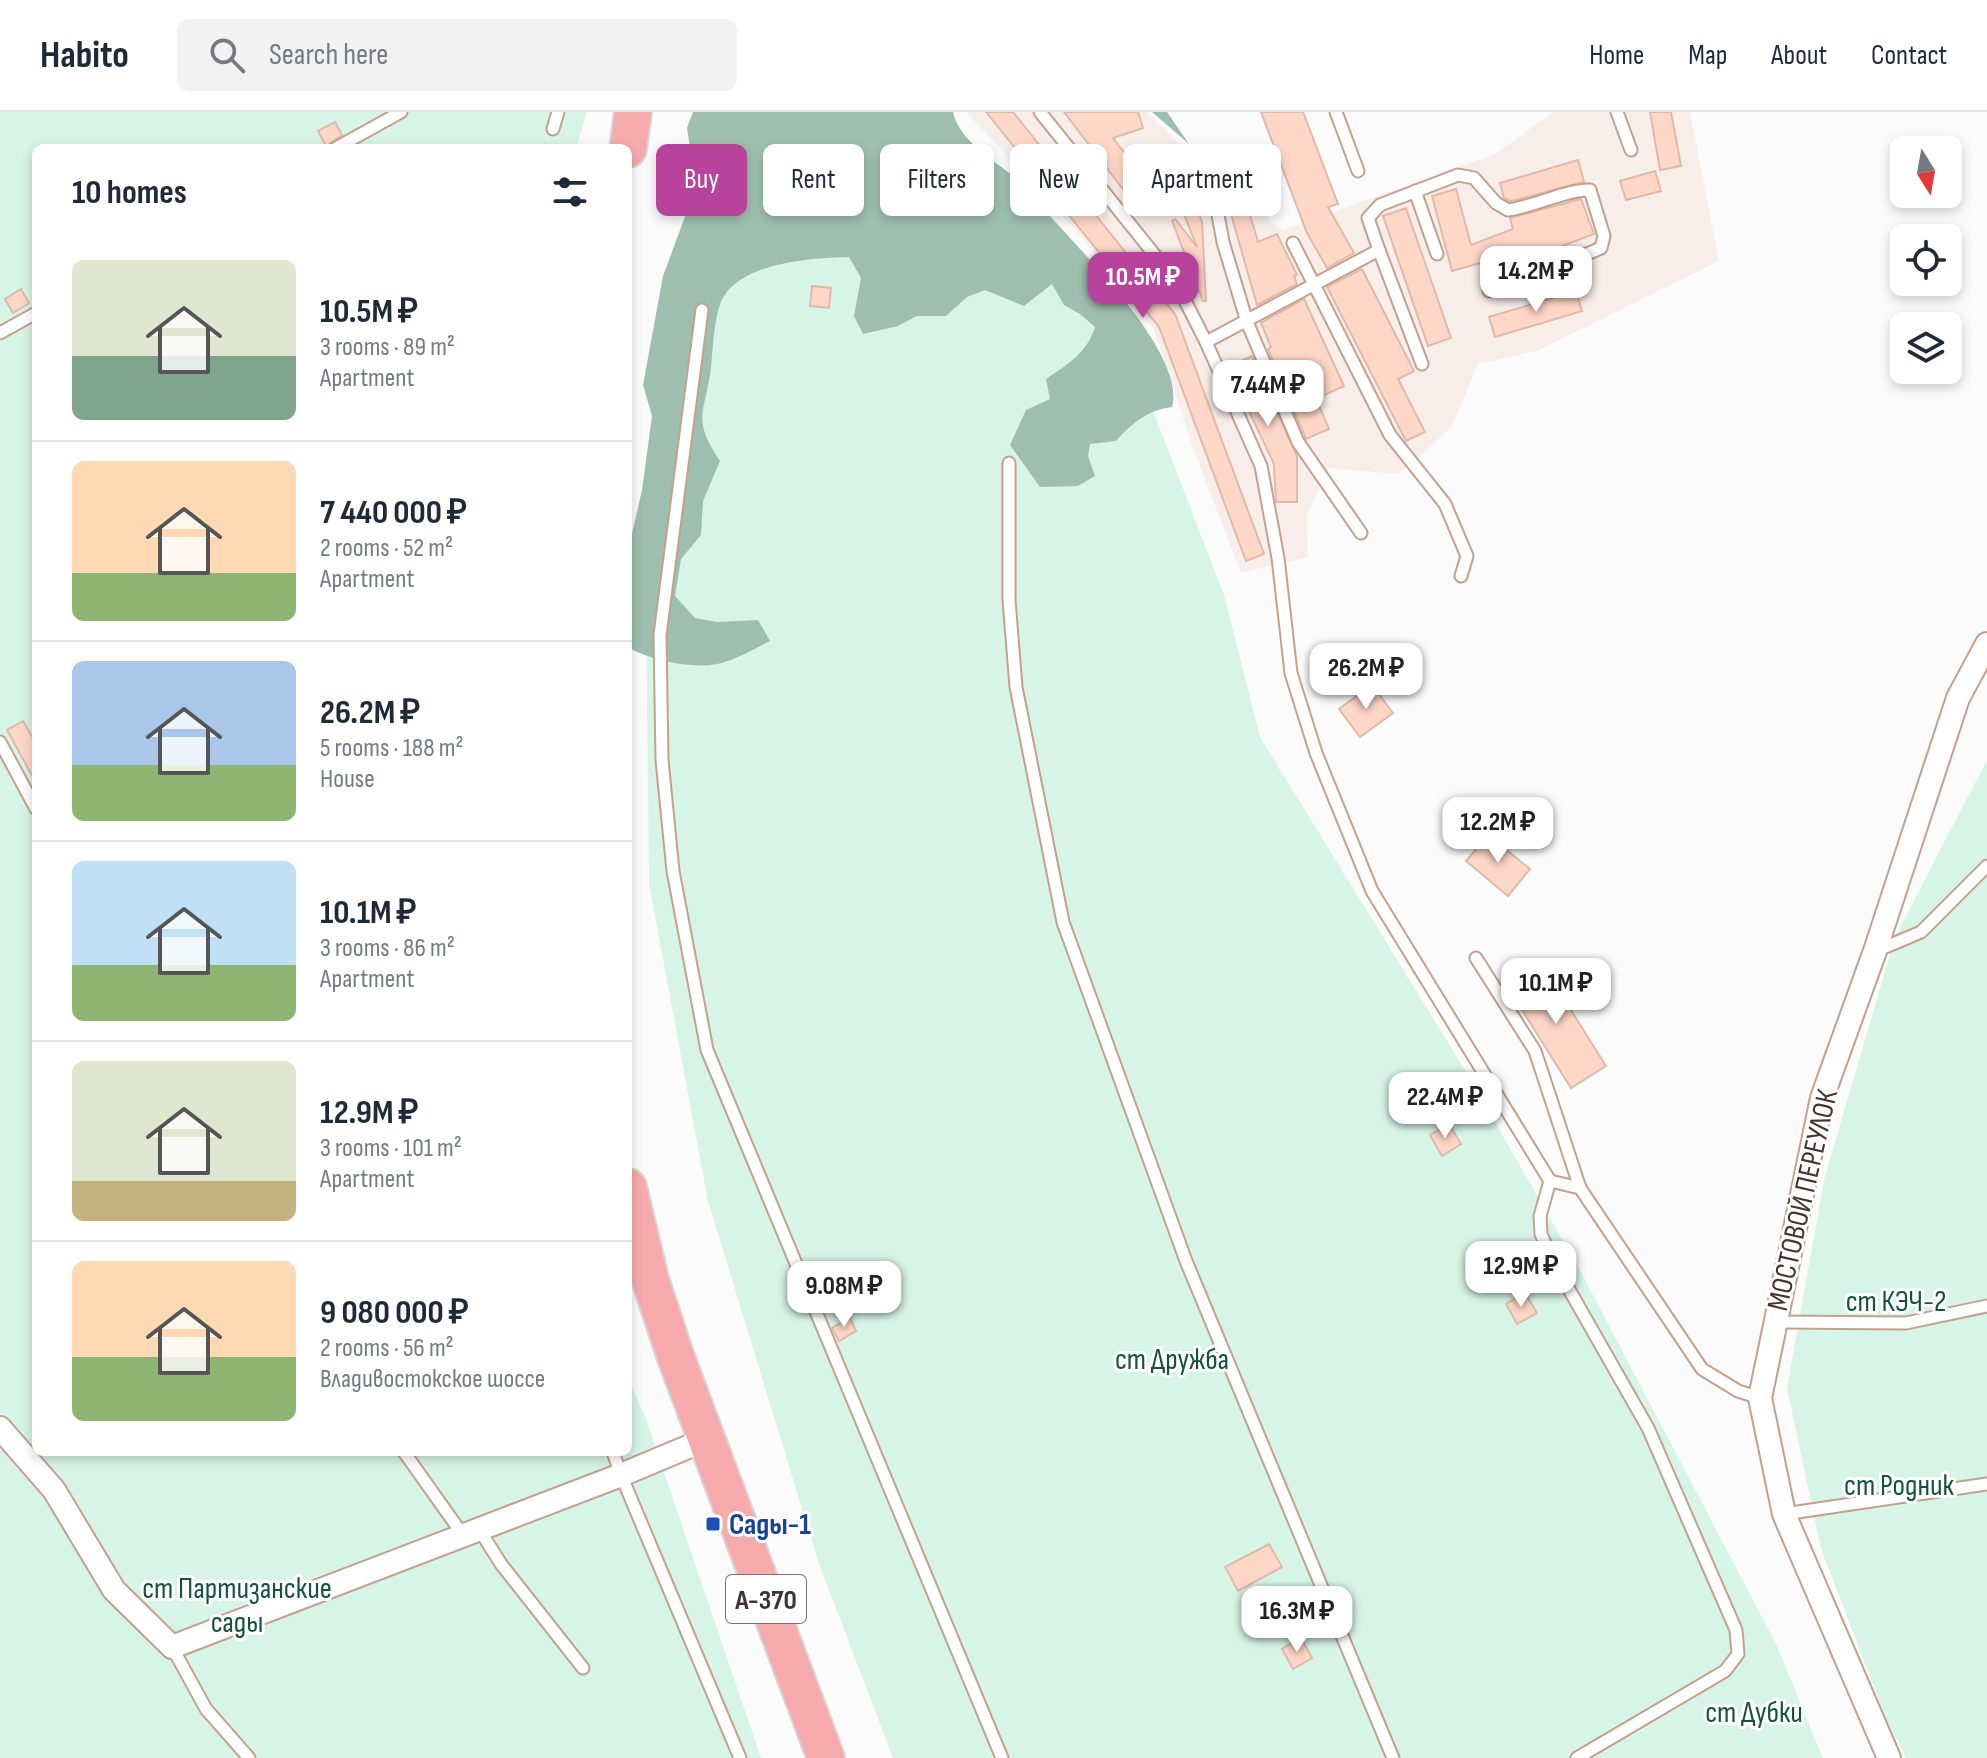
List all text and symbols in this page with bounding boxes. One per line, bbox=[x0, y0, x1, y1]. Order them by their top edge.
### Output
search box bbox=[177, 19, 737, 91]
text: Habito bbox=[40, 33, 129, 78]
icon: search bbox=[205, 33, 249, 77]
text: Search here bbox=[269, 37, 388, 73]
text: Home bbox=[1589, 39, 1644, 72]
text: Map bbox=[1688, 39, 1727, 72]
text: About bbox=[1771, 39, 1827, 72]
text: Contact bbox=[1871, 39, 1947, 72]
north arrow bbox=[1890, 136, 1962, 208]
map controls bbox=[1890, 136, 1962, 384]
chip: Buy bbox=[656, 144, 747, 216]
chip: Rent bbox=[763, 144, 864, 216]
chip: Filters bbox=[880, 144, 994, 216]
chip: New bbox=[1010, 144, 1107, 216]
chip: Apartment bbox=[1123, 144, 1281, 216]
icon: filters bbox=[548, 170, 592, 214]
text: 10 homes bbox=[72, 172, 187, 213]
button: locate bbox=[1890, 224, 1962, 296]
pin: 14.2M ₽ bbox=[1462, 246, 1610, 314]
pin: 10.5M ₽ bbox=[1069, 252, 1217, 320]
text: 14.2M ₽ bbox=[1498, 256, 1574, 287]
text: 10.5M ₽ bbox=[1106, 262, 1180, 293]
text: 10.5M ₽ bbox=[320, 291, 418, 332]
icon: home bbox=[136, 292, 232, 388]
button: layers bbox=[1890, 312, 1962, 384]
text: 3 rooms · 89 m² bbox=[320, 332, 455, 363]
pin: 7.44M ₽ bbox=[1194, 360, 1342, 428]
text: Apartment bbox=[320, 363, 414, 394]
text: 7.44M ₽ bbox=[1231, 370, 1305, 401]
text: 7 440 000 ₽ bbox=[320, 492, 467, 533]
icon: home bbox=[136, 493, 232, 589]
text: 2 rooms · 52 m² bbox=[320, 533, 453, 564]
text: Apartment bbox=[320, 564, 414, 595]
pin: 26.2M ₽ bbox=[1292, 643, 1440, 711]
text: 26.2M ₽ bbox=[1328, 653, 1404, 684]
text: 26.2M ₽ bbox=[320, 692, 420, 733]
icon: home bbox=[136, 693, 232, 789]
text: 5 rooms · 188 m² bbox=[320, 733, 463, 764]
text: House bbox=[320, 764, 375, 795]
pin: 12.2M ₽ bbox=[1424, 797, 1572, 865]
text: 12.2M ₽ bbox=[1460, 807, 1536, 838]
text: 10.1M ₽ bbox=[320, 892, 417, 933]
icon: home bbox=[136, 893, 232, 989]
text: 3 rooms · 86 m² bbox=[320, 933, 455, 964]
pin: 10.1M ₽ bbox=[1482, 958, 1630, 1026]
text: Apartment bbox=[320, 964, 414, 995]
text: 10.1M ₽ bbox=[1519, 968, 1593, 999]
pin: 22.4M ₽ bbox=[1371, 1072, 1519, 1140]
text: 22.4M ₽ bbox=[1407, 1082, 1483, 1113]
street label: МОСТОВОЙ ПЕРЕУЛОК bbox=[1760, 1086, 1846, 1314]
text: 12.9M ₽ bbox=[320, 1092, 419, 1133]
icon: home bbox=[136, 1093, 232, 1189]
text: 3 rooms · 101 m² bbox=[320, 1133, 462, 1164]
text: Apartment bbox=[320, 1164, 414, 1195]
pin: 12.9M ₽ bbox=[1447, 1241, 1595, 1309]
text: 12.9M ₽ bbox=[1483, 1251, 1559, 1282]
pin: 9.08M ₽ bbox=[770, 1261, 918, 1329]
text: 9.08M ₽ bbox=[805, 1271, 883, 1302]
park label: ст КЭЧ-2 bbox=[1846, 1284, 1946, 1320]
text: 9 080 000 ₽ bbox=[320, 1292, 469, 1333]
icon: home bbox=[136, 1293, 232, 1389]
text: 2 rooms · 56 m² bbox=[320, 1333, 454, 1364]
park label: ст Дружба bbox=[1115, 1342, 1229, 1378]
text: Владивостокское шоссе bbox=[320, 1364, 545, 1395]
park label: ст Родник bbox=[1844, 1468, 1955, 1504]
place label: Сады-1 bbox=[729, 1507, 811, 1543]
marker: Сады-1 bbox=[704, 1515, 722, 1533]
park label: ст Партизанские сады bbox=[142, 1571, 332, 1641]
road number: А-370 bbox=[726, 1575, 806, 1623]
pin: 16.3M ₽ bbox=[1223, 1586, 1371, 1654]
text: 16.3M ₽ bbox=[1259, 1596, 1335, 1627]
park label: ст Дубки bbox=[1705, 1695, 1803, 1731]

